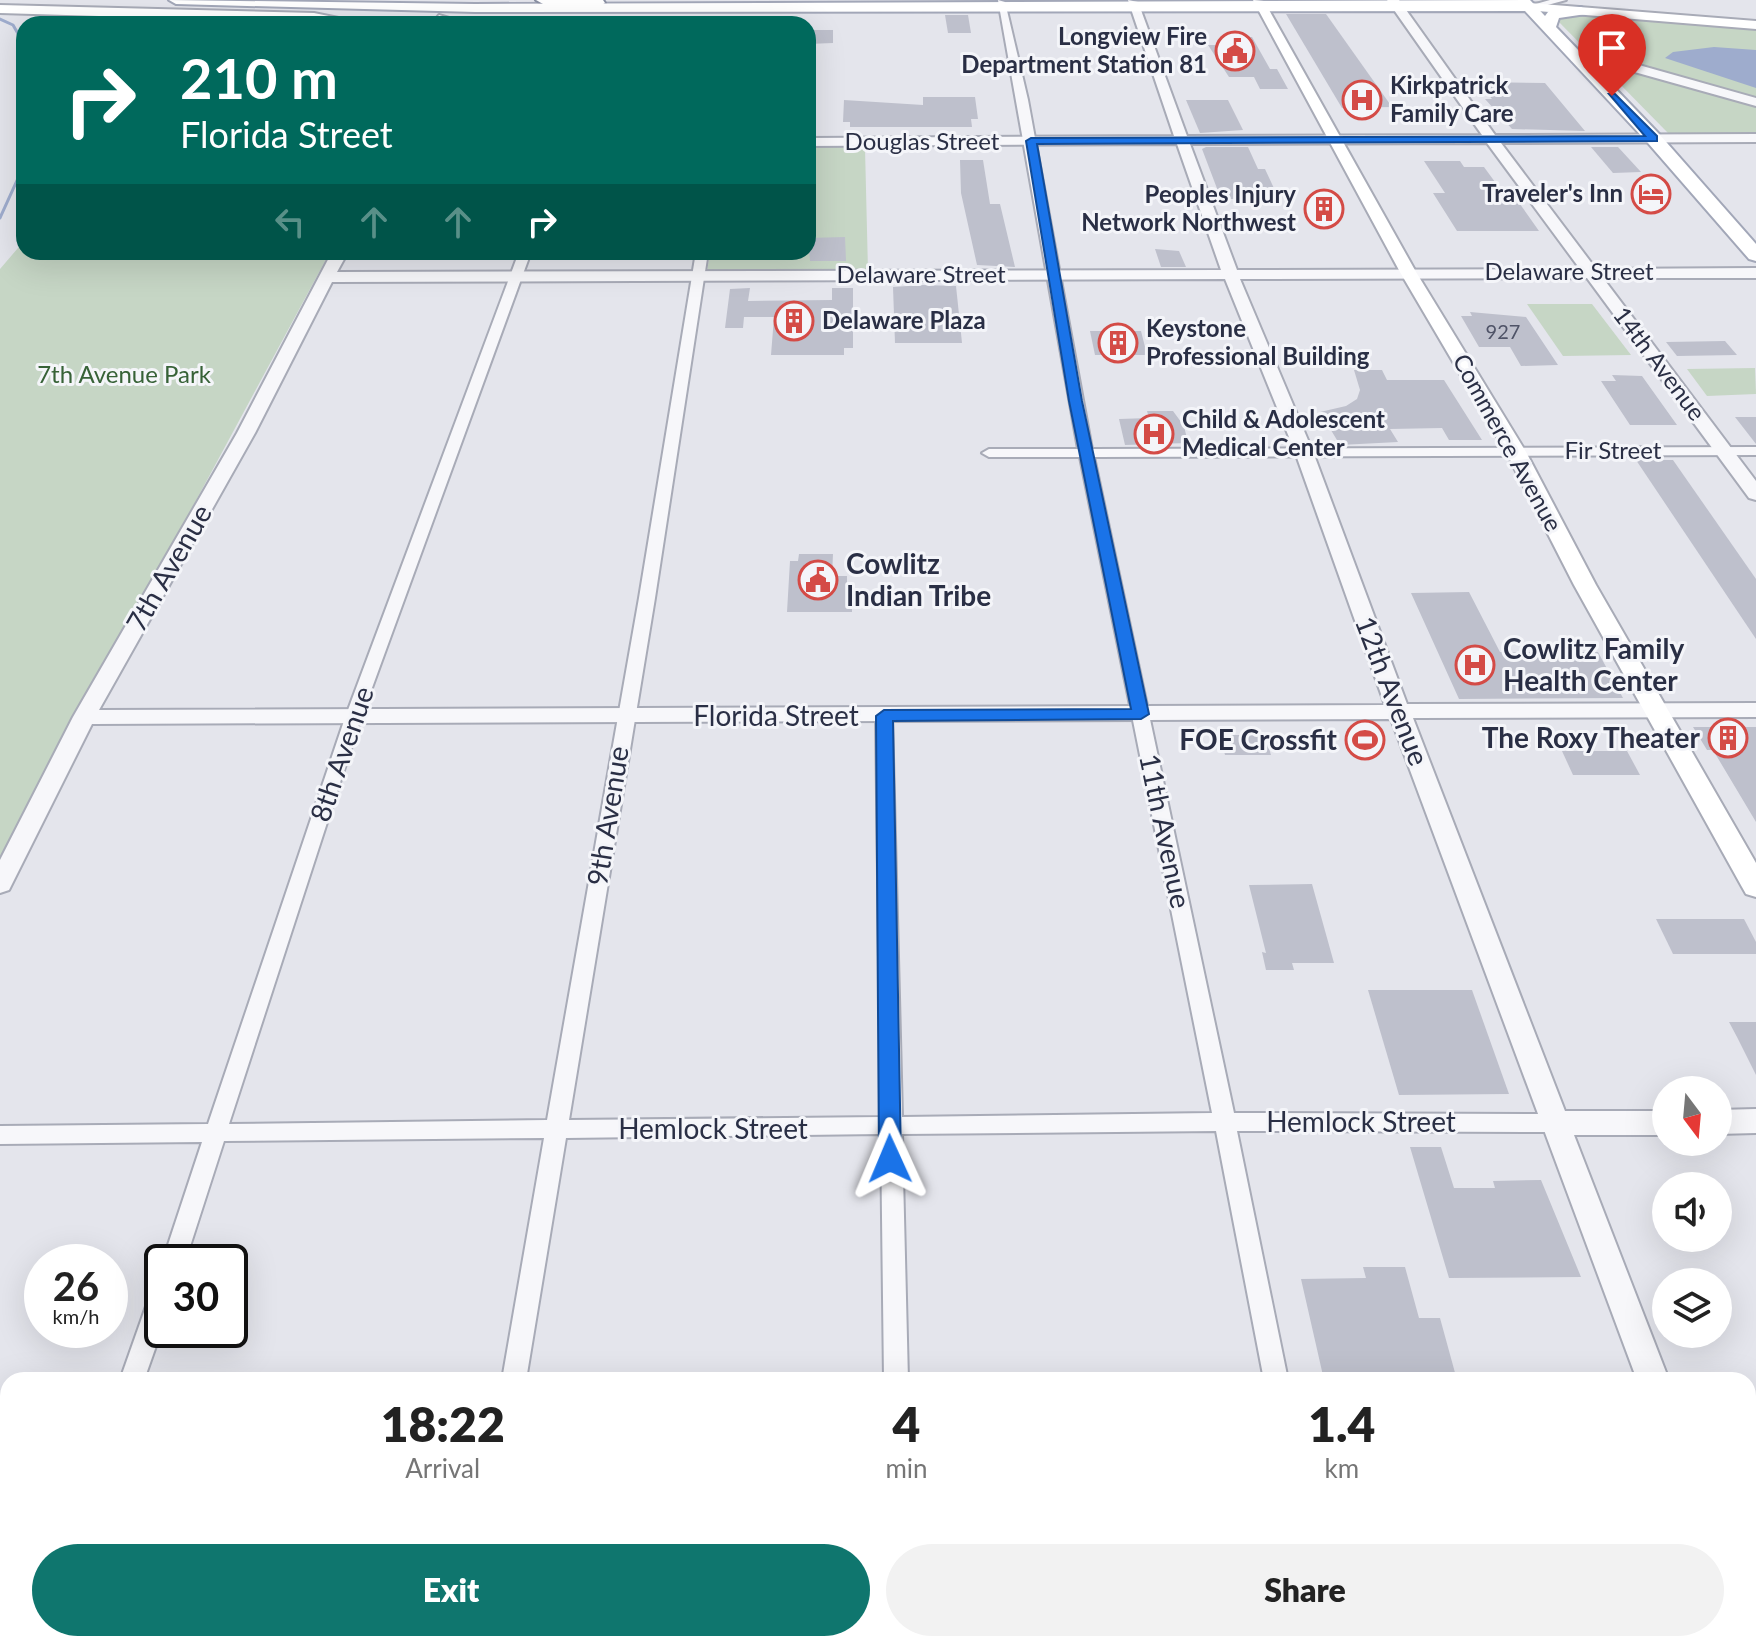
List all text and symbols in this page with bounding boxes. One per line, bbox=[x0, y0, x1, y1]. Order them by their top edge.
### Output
pin bbox=[1578, 14.0, 1646, 96]
place label: Longview Fire Department Station 81 bbox=[961, 21, 1207, 78]
icon: arrive bbox=[1590, 26, 1634, 70]
public building icon: Longview Fire Department Station 81 bbox=[1214, 30, 1256, 72]
text: 210 m bbox=[180, 44, 338, 111]
icon: right bbox=[48, 48, 152, 152]
place label: Kirkpatrick Family Care bbox=[1390, 70, 1514, 127]
hospital icon: Kirkpatrick Family Care bbox=[1341, 79, 1383, 121]
text: Florida Street bbox=[180, 112, 393, 156]
street label: Douglas Street bbox=[845, 126, 1000, 155]
hotel icon: Traveler's Inn bbox=[1630, 173, 1672, 215]
place label: Traveler's Inn bbox=[1482, 178, 1623, 207]
place label: Peoples Injury Network Northwest bbox=[1081, 179, 1296, 236]
building icon: Peoples Injury Network Northwest bbox=[1303, 188, 1345, 230]
icon: left bbox=[268, 200, 312, 244]
icon: ahead bbox=[352, 200, 396, 244]
icon: ahead bbox=[436, 200, 480, 244]
icon: right bbox=[520, 200, 564, 244]
street label: Delaware Street bbox=[1484, 256, 1654, 285]
street label: Delaware Street bbox=[836, 259, 1006, 288]
building icon: Delaware Plaza bbox=[773, 300, 815, 342]
street label: 14th Avenue bbox=[1608, 301, 1712, 426]
place label: Delaware Plaza bbox=[822, 305, 986, 334]
place label: Keystone Professional Building bbox=[1146, 313, 1370, 370]
house number: 927 bbox=[1486, 319, 1520, 343]
building icon: Keystone Professional Building bbox=[1097, 322, 1139, 364]
street label: Commerce Avenue bbox=[1448, 348, 1569, 536]
park label: 7th Avenue Park bbox=[37, 359, 212, 388]
place label: Child & Adolescent Medical Center bbox=[1182, 404, 1385, 461]
hospital icon: Child & Adolescent Medical Center bbox=[1133, 413, 1175, 455]
street label: Fir Street bbox=[1565, 435, 1662, 464]
street label: 7th Avenue bbox=[118, 498, 218, 637]
place label: Cowlitz Indian Tribe bbox=[846, 546, 991, 612]
public building icon: Cowlitz Indian Tribe bbox=[797, 559, 839, 601]
street label: 12th Avenue bbox=[1349, 611, 1437, 770]
place label: Cowlitz Family Health Center bbox=[1503, 631, 1684, 697]
hospital icon: Cowlitz Family Health Center bbox=[1454, 644, 1496, 686]
street label: 8th Avenue bbox=[302, 682, 380, 826]
street label: Florida Street bbox=[693, 698, 859, 732]
building icon: The Roxy Theater bbox=[1707, 717, 1749, 759]
sports icon: FOE Crossfit bbox=[1344, 719, 1386, 761]
place label: The Roxy Theater bbox=[1482, 720, 1701, 754]
place label: FOE Crossfit bbox=[1179, 722, 1338, 756]
street label: 9th Avenue bbox=[579, 744, 635, 888]
street label: 11th Avenue bbox=[1133, 750, 1199, 911]
north arrow bbox=[1652, 1076, 1732, 1156]
map controls bbox=[1652, 1076, 1732, 1348]
street label: Hemlock Street bbox=[1266, 1104, 1456, 1138]
street label: Hemlock Street bbox=[618, 1111, 808, 1145]
position arrow bbox=[848, 1117, 932, 1201]
button: sound bbox=[1652, 1172, 1732, 1252]
speed limit sign: 30 bbox=[144, 1244, 248, 1348]
text: 26 bbox=[53, 1262, 99, 1310]
button: layers bbox=[1652, 1268, 1732, 1348]
text: km/h bbox=[53, 1304, 99, 1328]
text: 18:22 bbox=[381, 1395, 505, 1452]
text: 4 bbox=[893, 1395, 920, 1452]
text: 1.4 bbox=[1308, 1395, 1375, 1452]
text: Arrival bbox=[405, 1452, 480, 1484]
text: min bbox=[885, 1452, 928, 1484]
text: km bbox=[1324, 1452, 1359, 1484]
button: Exit bbox=[32, 1544, 870, 1636]
button: Share bbox=[886, 1544, 1724, 1636]

